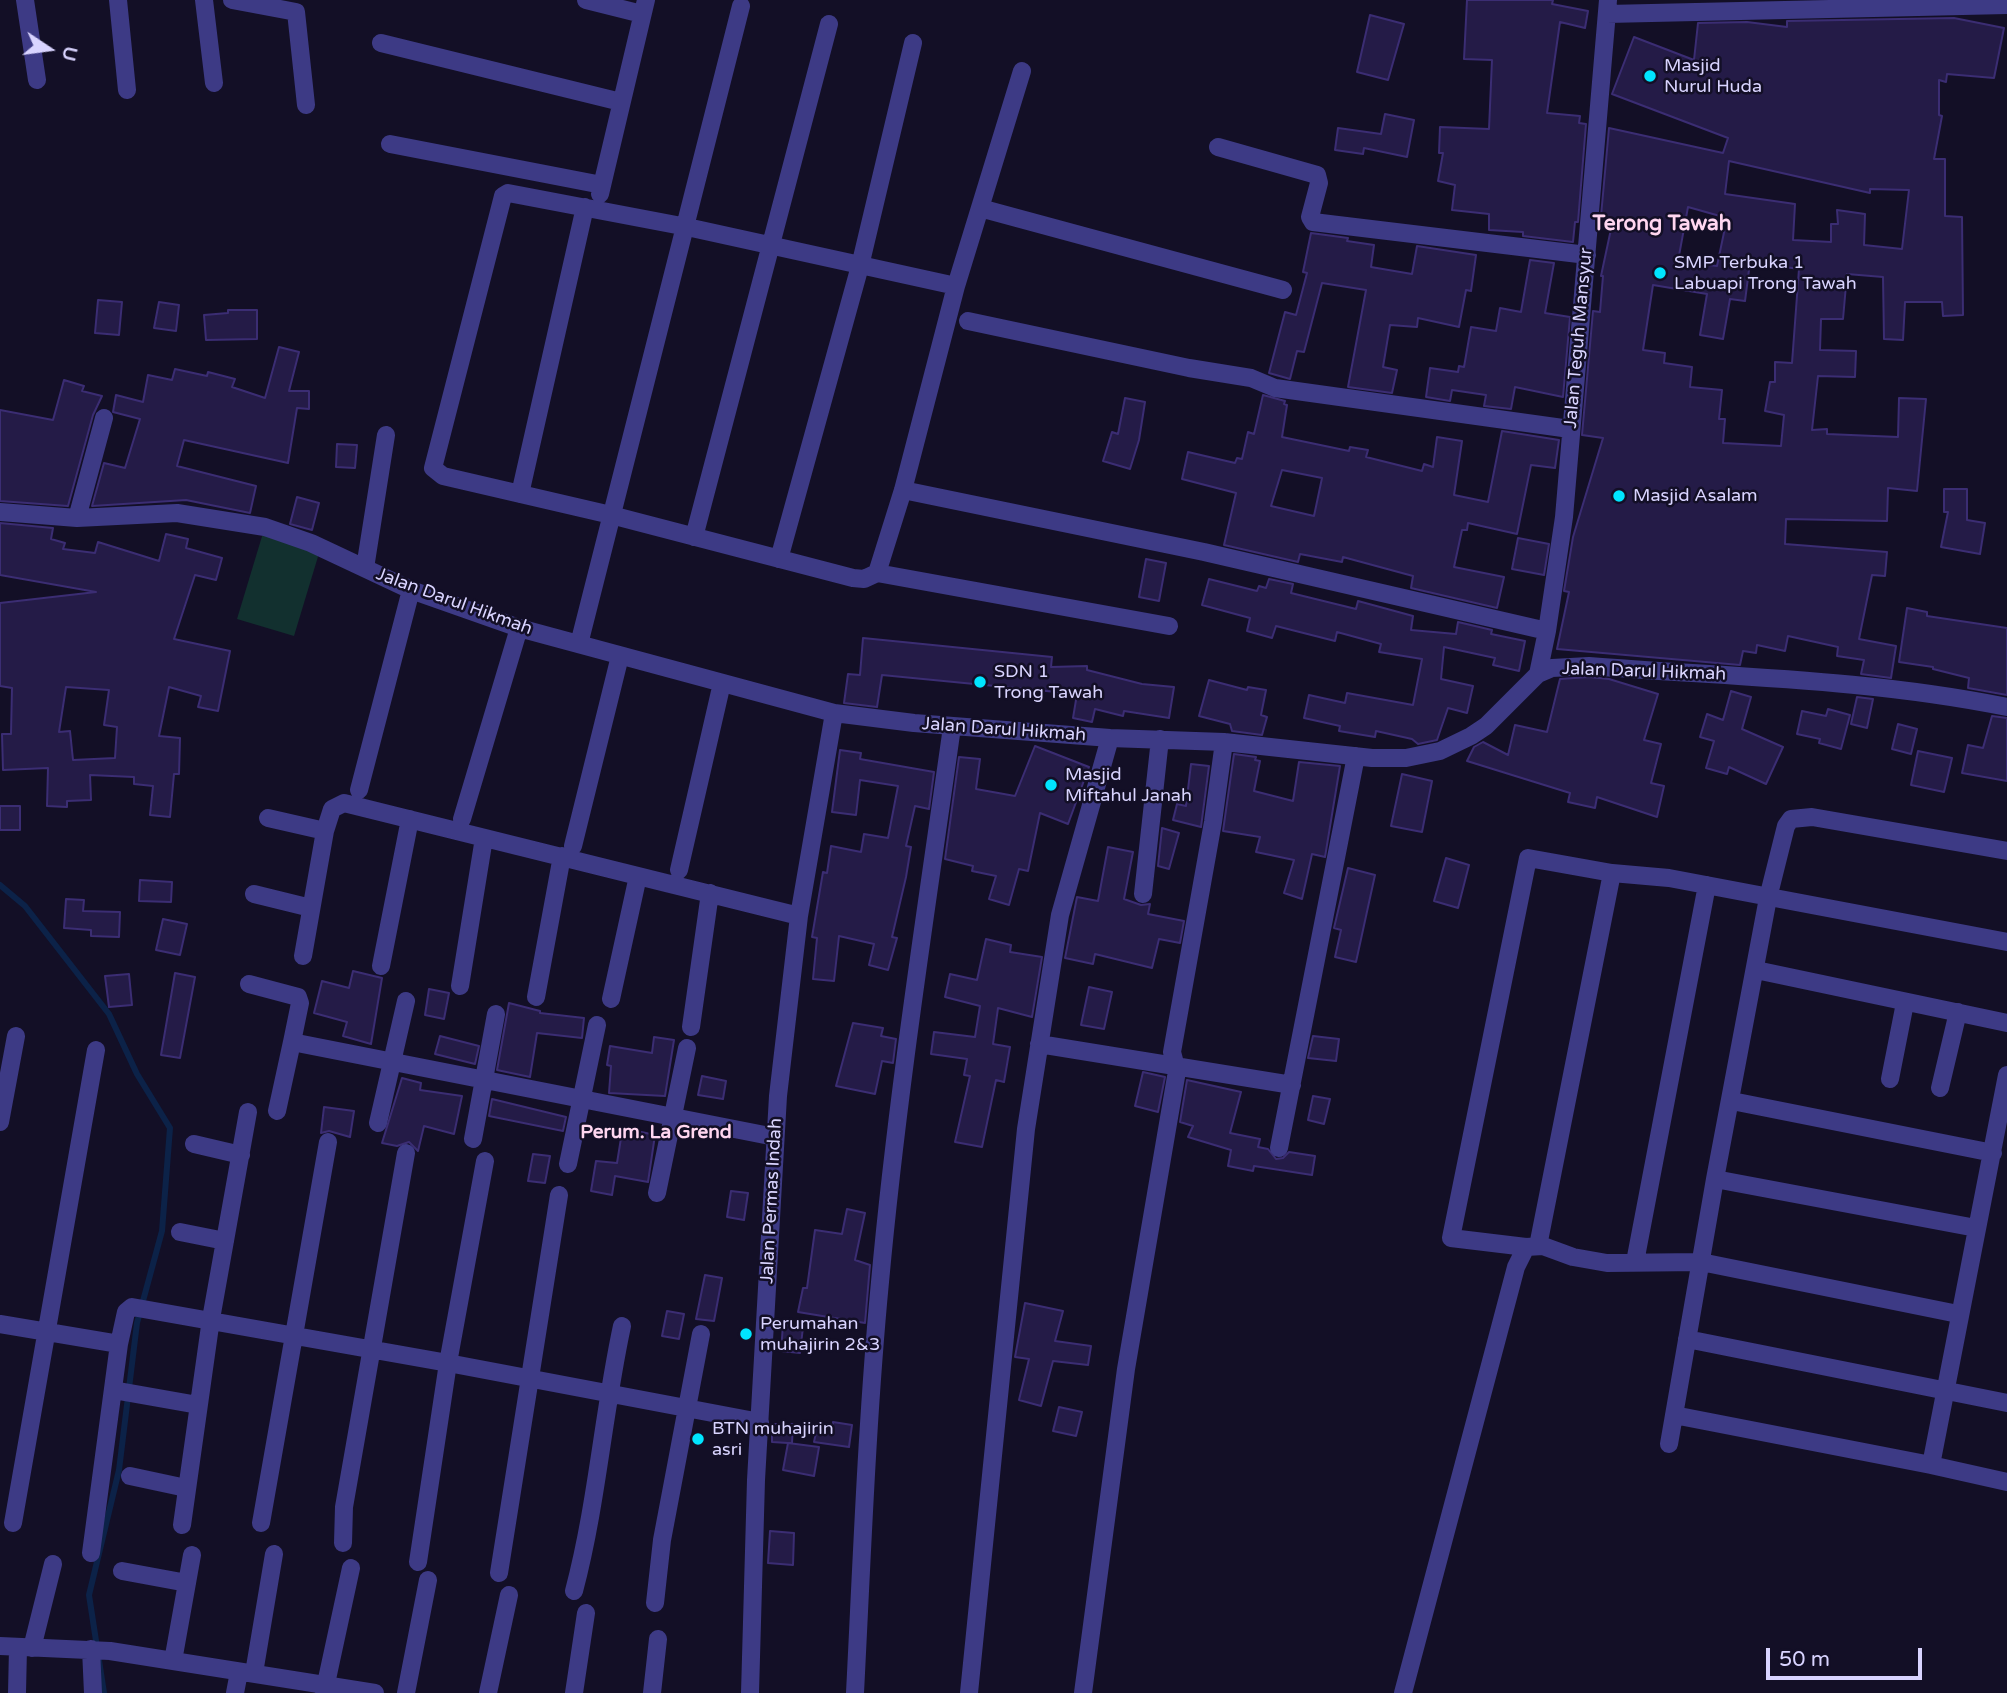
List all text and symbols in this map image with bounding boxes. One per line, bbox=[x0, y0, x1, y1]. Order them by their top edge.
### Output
north arrow bbox=[14, 14, 84, 84]
text: U bbox=[57, 44, 82, 63]
place label: Masjid Nurul Huda bbox=[1664, 55, 1762, 98]
marker: Masjid Nurul Huda bbox=[1642, 68, 1658, 84]
district label: Terong Tawah bbox=[1592, 211, 1732, 237]
street label: Jalan Teguh Mansyur bbox=[1560, 247, 1598, 429]
place label: SMP Terbuka 1 Labuapi Trong Tawah bbox=[1674, 252, 1857, 294]
marker: SMP Terbuka 1 Labuapi Trong Tawah bbox=[1652, 265, 1668, 281]
place label: Masjid Asalam bbox=[1633, 485, 1758, 507]
marker: Masjid Asalam bbox=[1611, 488, 1627, 504]
street label: Jalan Darul Hikmah bbox=[373, 564, 535, 640]
street label: Jalan Darul Hikmah bbox=[1561, 658, 1727, 686]
place label: SDN 1 Trong Tawah bbox=[994, 661, 1103, 704]
marker: SDN 1 Trong Tawah bbox=[972, 674, 988, 690]
street label: Jalan Darul Hikmah bbox=[921, 713, 1087, 747]
place label: Masjid Miftahul Janah bbox=[1065, 764, 1192, 806]
marker: Masjid Miftahul Janah bbox=[1043, 777, 1059, 793]
street label: Jalan Permas Indah bbox=[757, 1118, 787, 1284]
district label: Perum. La Grend bbox=[580, 1122, 732, 1144]
place label: Perumahan muhajirin 2&3 bbox=[760, 1313, 880, 1356]
marker: Perumahan muhajirin 2&3 bbox=[738, 1326, 754, 1342]
place label: BTN muhajirin asri bbox=[712, 1418, 834, 1460]
marker: BTN muhajirin asri bbox=[690, 1431, 706, 1447]
scale bar bbox=[1769, 1634, 1925, 1678]
text: 50 m bbox=[1779, 1647, 1830, 1672]

